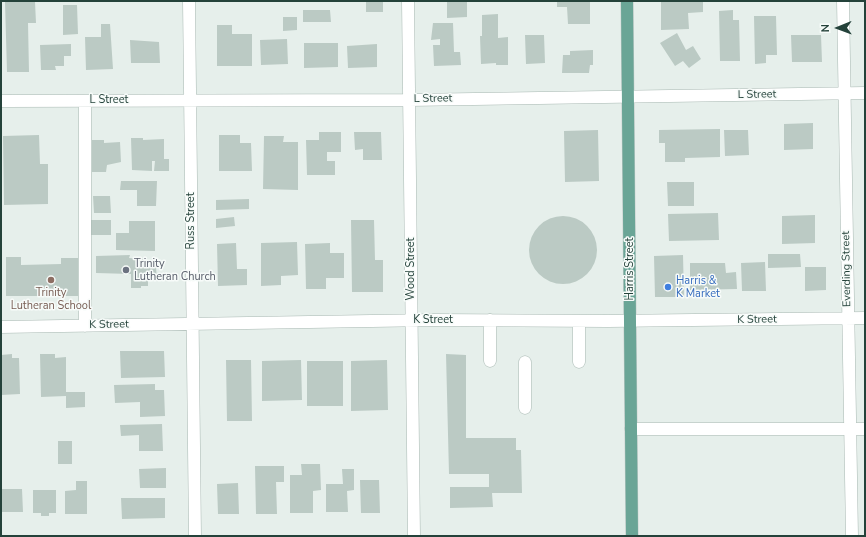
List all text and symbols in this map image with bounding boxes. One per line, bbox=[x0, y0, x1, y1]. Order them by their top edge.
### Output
north arrow bbox=[818, 8, 858, 48]
text: N bbox=[818, 24, 833, 32]
street label: L Street bbox=[737, 88, 777, 102]
street label: L Street bbox=[413, 92, 453, 106]
street label: L Street bbox=[90, 93, 128, 107]
street label: Russ Street bbox=[184, 193, 198, 249]
street label: Everding Street bbox=[840, 231, 854, 307]
street label: Wood Street bbox=[404, 238, 418, 300]
street label: Harris Street bbox=[623, 238, 637, 300]
place label: Trinity Lutheran Church bbox=[134, 257, 216, 283]
marker: Trinity Lutheran Church bbox=[121, 265, 131, 275]
place label: Harris & K Market bbox=[676, 274, 720, 300]
marker: Trinity Lutheran School bbox=[46, 275, 56, 285]
marker: Harris & K Market bbox=[663, 282, 673, 292]
place label: Trinity Lutheran School bbox=[11, 286, 91, 312]
street label: K Street bbox=[413, 313, 453, 327]
street label: K Street bbox=[737, 313, 777, 327]
street label: K Street bbox=[89, 318, 129, 332]

